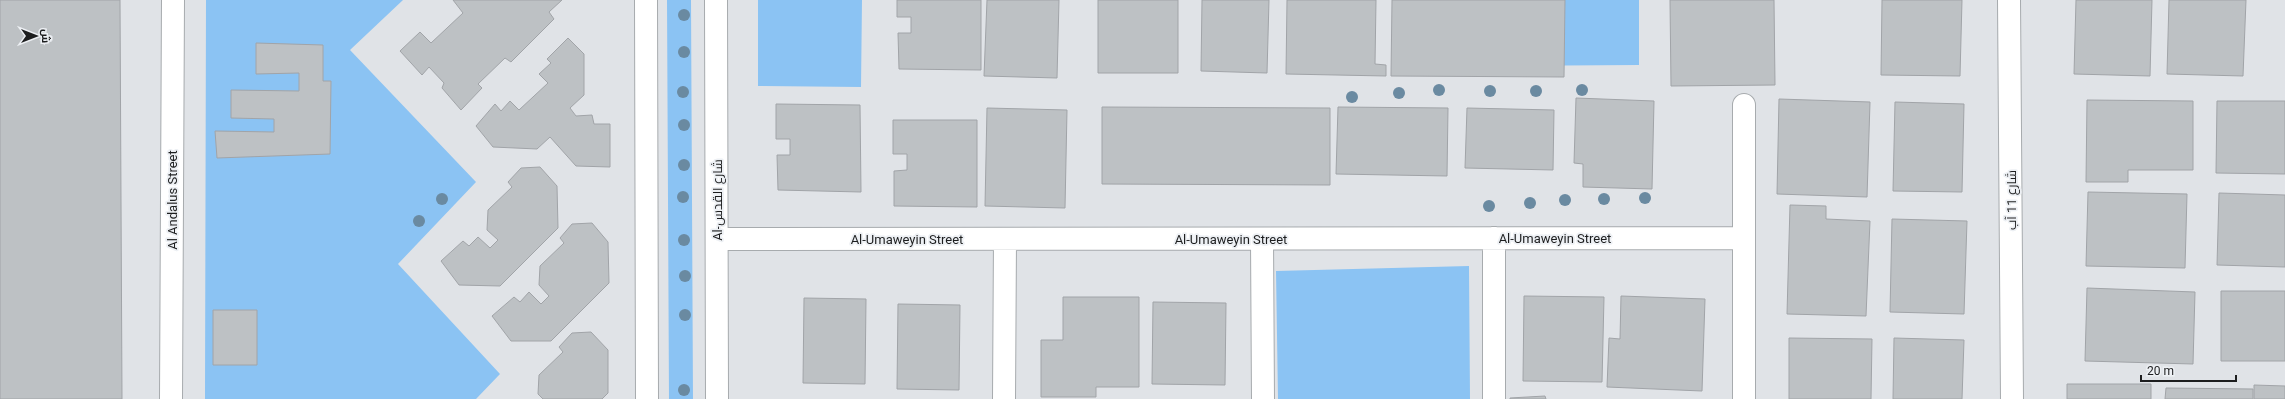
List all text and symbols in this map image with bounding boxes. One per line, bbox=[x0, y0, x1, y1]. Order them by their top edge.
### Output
north arrow bbox=[16, 16, 56, 56]
text: ش bbox=[39, 29, 52, 43]
street label: Al Andalus Street bbox=[165, 150, 180, 250]
street label: Al-شارع القدس bbox=[710, 159, 726, 241]
street label: شارع 11 آب bbox=[2004, 170, 2020, 230]
street label: Al-Umaweyin Street bbox=[1499, 231, 1611, 246]
street label: Al-Umaweyin Street bbox=[851, 232, 963, 247]
street label: Al-Umaweyin Street bbox=[1175, 232, 1287, 247]
scale bar bbox=[2141, 357, 2236, 383]
text: 20 m bbox=[2147, 364, 2174, 378]

